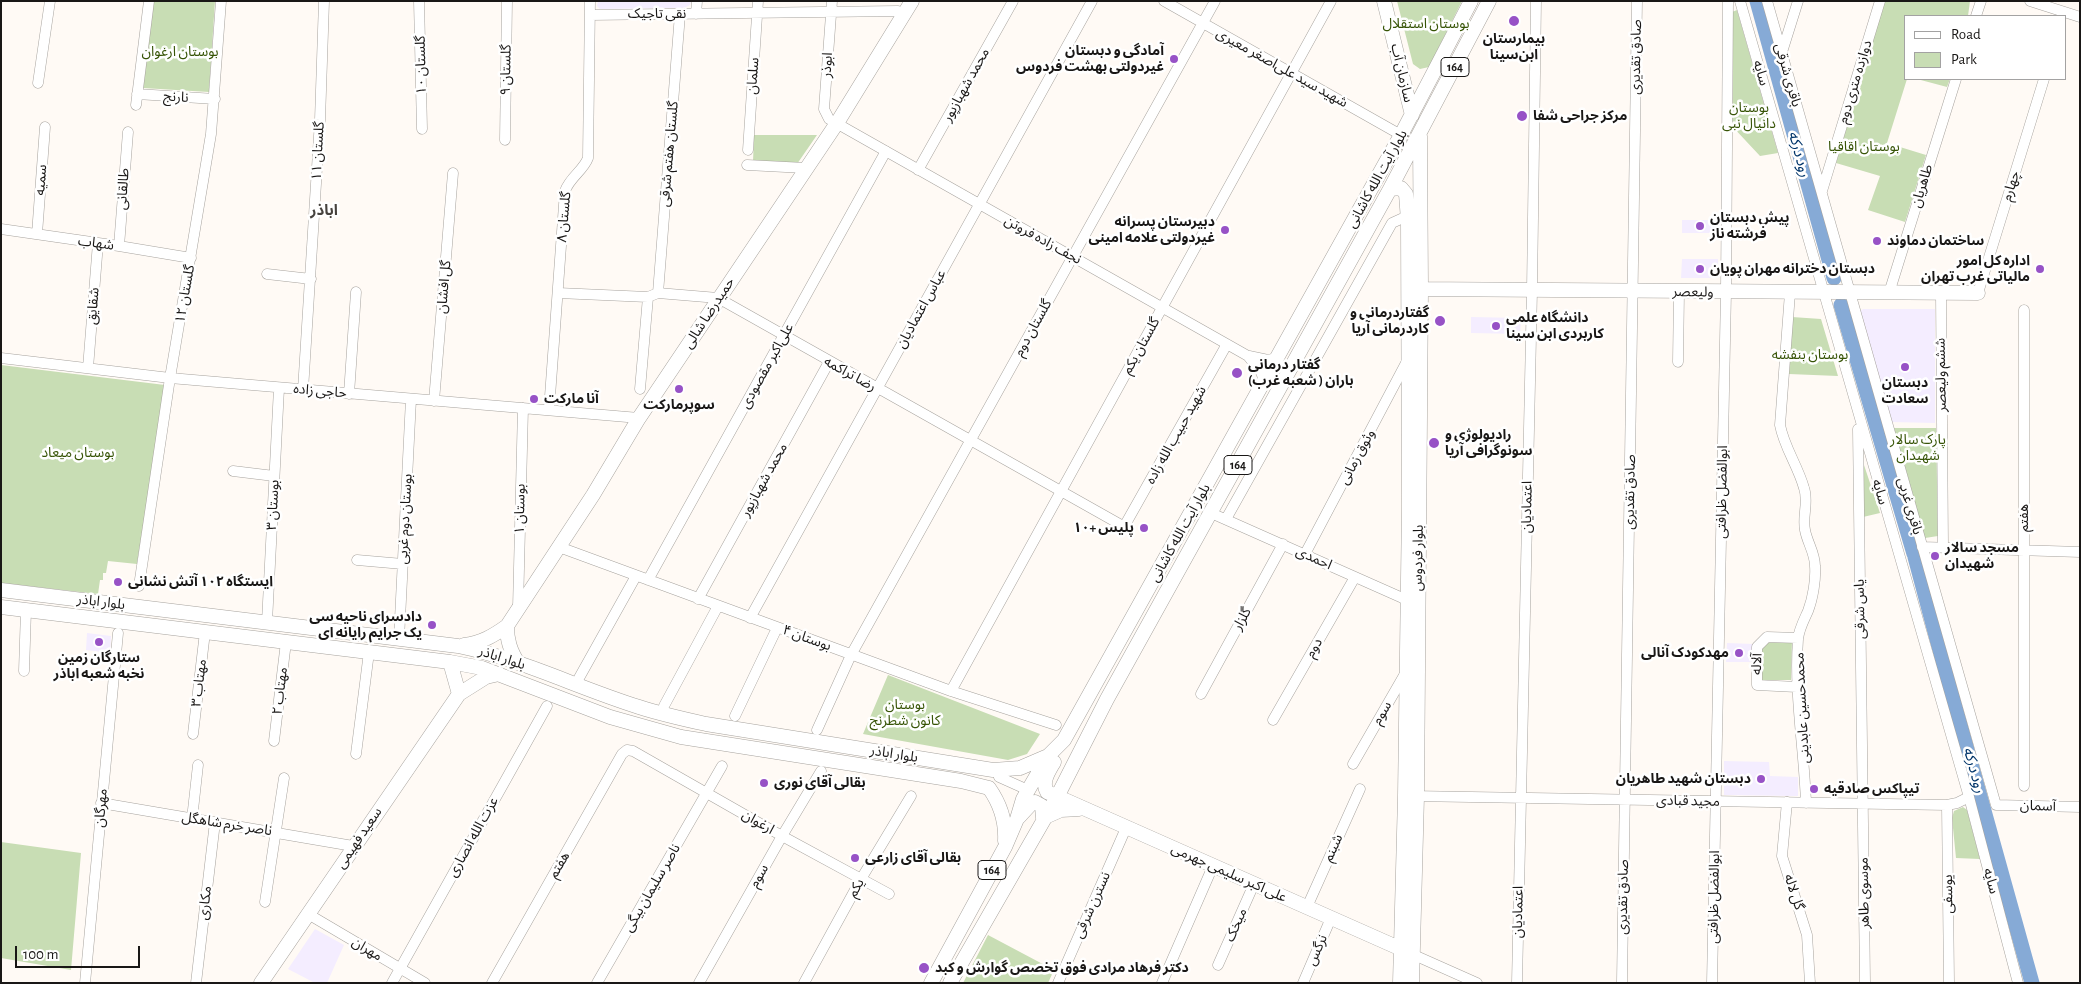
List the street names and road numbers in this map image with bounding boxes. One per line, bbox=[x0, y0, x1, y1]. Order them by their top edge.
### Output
street label: نقی تاجیک bbox=[628, 6, 686, 22]
street label: صادق تقدیری bbox=[1627, 19, 1645, 95]
street label: شهید سید علی‌اصغر معیری bbox=[1213, 25, 1351, 111]
street label: گلستان ۱۰ bbox=[412, 35, 430, 95]
street label: دوازده متری دوم bbox=[1834, 38, 1876, 126]
street label: باقری شرقی bbox=[1771, 41, 1805, 109]
street label: سازمان آب bbox=[1387, 42, 1417, 104]
street label: گلستان ۹ bbox=[497, 44, 515, 96]
street label: محمد شهبازپور bbox=[939, 45, 993, 125]
street label: ابوذر bbox=[818, 52, 836, 78]
street label: سلمان bbox=[743, 57, 763, 95]
road number: 164 bbox=[1441, 58, 1469, 76]
street label: سایه bbox=[1749, 58, 1773, 88]
street label: نارنج bbox=[163, 88, 189, 106]
street label: گلستان هفتم شرقی bbox=[656, 100, 682, 208]
street label: گلستان ۱۱ bbox=[308, 121, 328, 181]
street label: بلوار آیت الله کاشانی bbox=[1343, 127, 1411, 231]
street label: طاهریان bbox=[1907, 162, 1937, 210]
street label: سمیه bbox=[32, 164, 50, 196]
street label: طالقانی bbox=[113, 167, 133, 211]
street label: چهارم bbox=[1998, 169, 2024, 203]
street label: گلستان ٨ bbox=[553, 191, 575, 243]
street label: نجف زاده فروتن bbox=[1001, 212, 1085, 268]
street label: شهاب bbox=[77, 232, 115, 254]
street label: گل افشان bbox=[433, 260, 455, 314]
street label: گلستان ۱۲ bbox=[172, 263, 198, 325]
street label: عباس اعتمادیان bbox=[892, 267, 950, 351]
street label: حمیدرضا شالی bbox=[680, 274, 738, 352]
street label: ولیعصر bbox=[1672, 283, 1714, 301]
street label: شقایق bbox=[83, 287, 103, 325]
street label: گلستان دوم bbox=[1010, 296, 1056, 360]
street label: گلستان یکم bbox=[1119, 315, 1163, 377]
street label: علی‌اکبر مقصودی bbox=[737, 320, 797, 412]
street label: ششم ولیعصر bbox=[1932, 338, 1950, 412]
street label: رضا تراکمه bbox=[821, 353, 879, 395]
street label: حاجی زاده bbox=[293, 380, 347, 402]
street label: شهید حبیب الله زاده bbox=[1142, 383, 1210, 487]
street label: وثوق زمانی bbox=[1335, 426, 1379, 488]
street label: محمد شهبازپور bbox=[737, 440, 791, 520]
street label: ابوالفضل ظرافتی bbox=[1713, 445, 1731, 539]
street label: صادق تقدیری bbox=[1621, 454, 1639, 530]
road number: 164 bbox=[1224, 456, 1252, 474]
street label: بوستان دوم غربی bbox=[394, 473, 416, 565]
street label: باقری غربی bbox=[1894, 475, 1926, 537]
street label: سایه bbox=[1868, 477, 1892, 507]
street label: بوستان ۳ bbox=[263, 479, 283, 531]
street label: بلوار آیت الله کاشانی bbox=[1146, 481, 1214, 585]
street label: اعتمادیان bbox=[1518, 481, 1536, 533]
street label: بوستان ۱ bbox=[511, 484, 529, 534]
street label: هفتم bbox=[2016, 504, 2032, 532]
street label: بلوار فردوس bbox=[1409, 525, 1427, 591]
street label: احمدی bbox=[1293, 543, 1335, 573]
street label: یاس شرقی bbox=[1851, 579, 1869, 639]
street label: بلوار اباذر bbox=[76, 591, 126, 613]
street label: گلزار bbox=[1229, 605, 1255, 633]
street label: بوستان ۴ bbox=[780, 621, 834, 655]
street label: دوم bbox=[1302, 635, 1326, 661]
street label: بلوار اباذر bbox=[476, 643, 528, 673]
street label: محمدحسین عابدینی bbox=[1791, 652, 1813, 764]
street label: آلاله bbox=[1748, 653, 1766, 675]
street label: مهتاب ۳ bbox=[188, 658, 210, 708]
street label: مهتاب ۲ bbox=[269, 666, 291, 716]
street label: سوم bbox=[1369, 698, 1395, 728]
street label: بلوار اباذر bbox=[869, 742, 919, 766]
street label: مهرگان bbox=[91, 788, 111, 828]
street label: مجید قبادی bbox=[1656, 792, 1720, 810]
street label: عزت الله انصاری bbox=[444, 794, 502, 880]
street label: آسمان bbox=[2020, 797, 2056, 815]
street label: سعید فهیمی bbox=[332, 804, 386, 872]
street label: ارغوان bbox=[739, 806, 777, 838]
street label: ناصر خرم شاهگل bbox=[181, 809, 273, 839]
street label: شبنم bbox=[1320, 832, 1346, 864]
street label: علی اکبر سلیمی جهرمی bbox=[1169, 840, 1289, 906]
street label: ناصر سلیمان بیگی bbox=[620, 841, 684, 935]
street label: هفتم bbox=[545, 849, 573, 881]
street label: ابوالفضل ظرافتی bbox=[1705, 850, 1723, 944]
street label: موسوی طاهر bbox=[1855, 857, 1873, 929]
street label: صادق تقدیری bbox=[1614, 859, 1632, 935]
road number: 164 bbox=[978, 860, 1006, 880]
street label: سوم bbox=[746, 861, 772, 891]
street label: سایه bbox=[1980, 866, 2002, 896]
street label: نسترن شرقی bbox=[1070, 869, 1114, 941]
street label: گل لاله bbox=[1780, 872, 1808, 912]
street label: یوسفی bbox=[1939, 874, 1957, 914]
street label: یکم bbox=[844, 876, 868, 900]
street label: مکاری bbox=[195, 885, 215, 921]
street label: اعتمادیان bbox=[1509, 886, 1527, 938]
street label: میخک bbox=[1221, 906, 1251, 944]
street label: نرگس bbox=[1303, 932, 1331, 968]
street label: مهران bbox=[349, 933, 385, 965]

